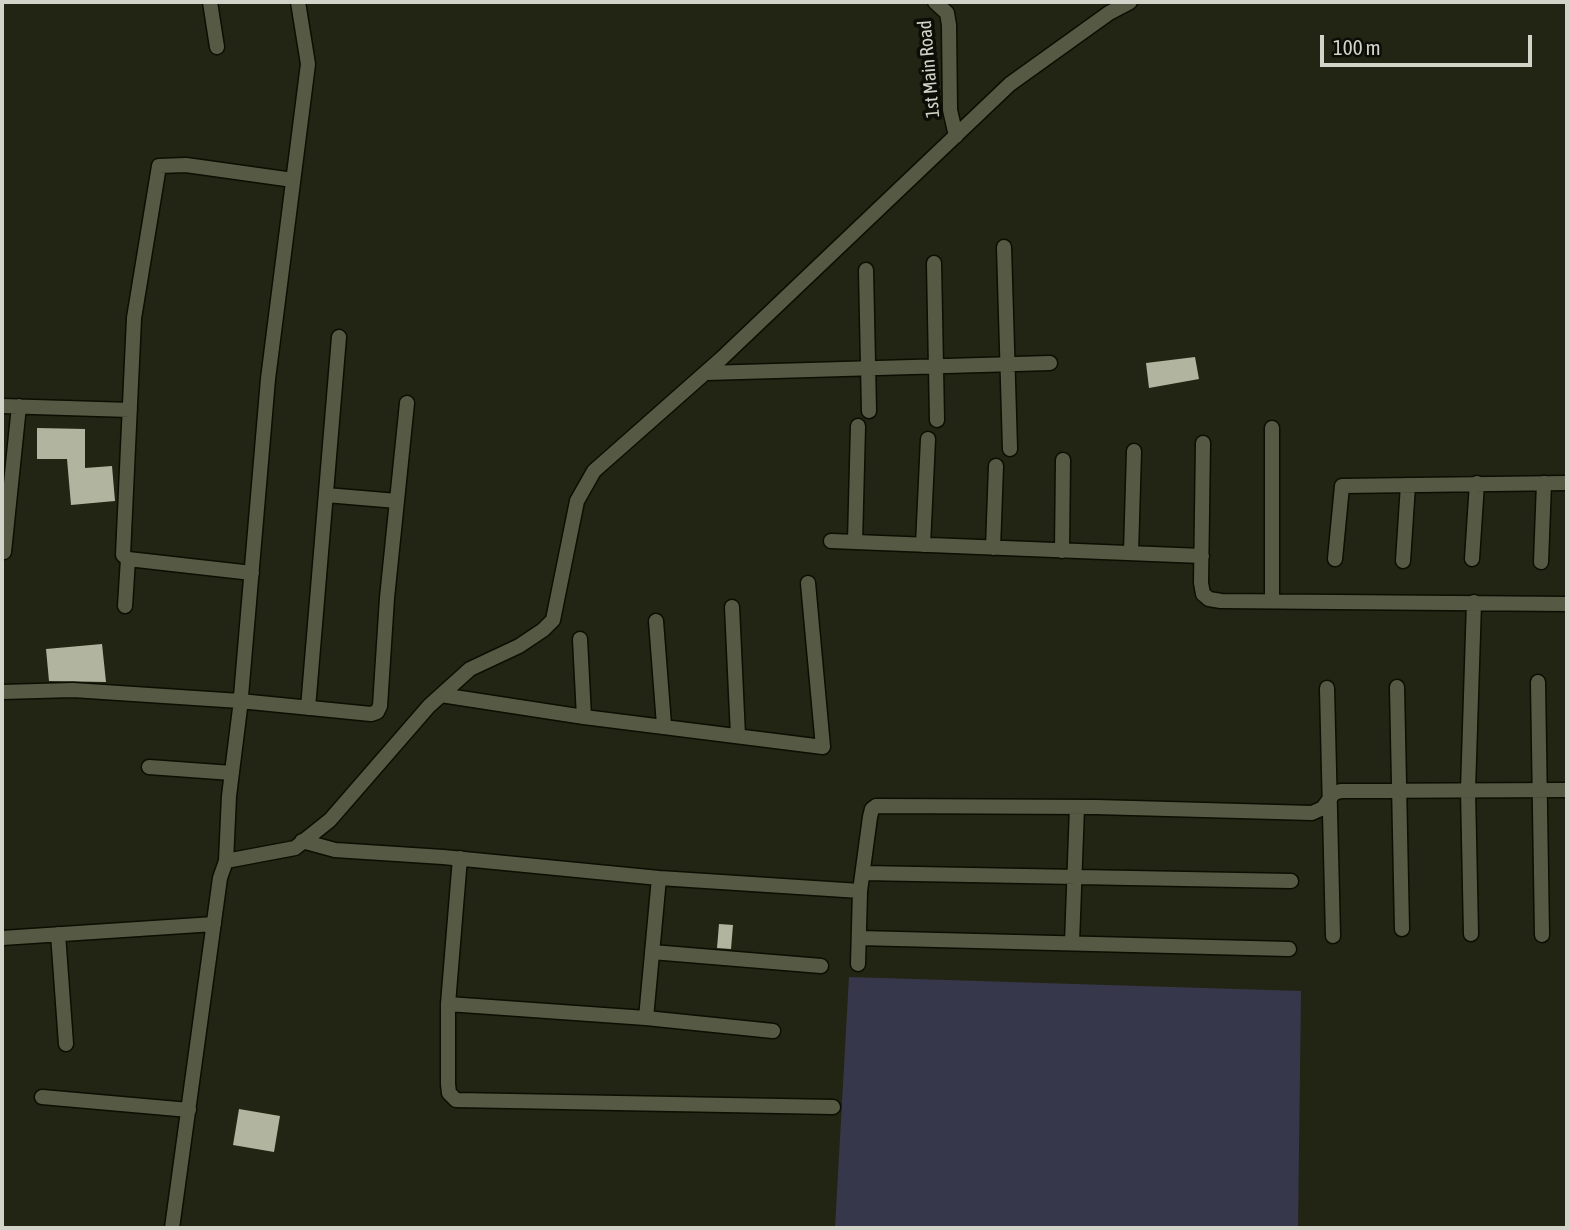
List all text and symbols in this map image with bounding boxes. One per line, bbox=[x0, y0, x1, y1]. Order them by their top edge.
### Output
street label: 1st Main Road bbox=[913, 19, 945, 119]
scale bar bbox=[1324, 21, 1536, 65]
text: 100 m bbox=[1333, 35, 1381, 59]

